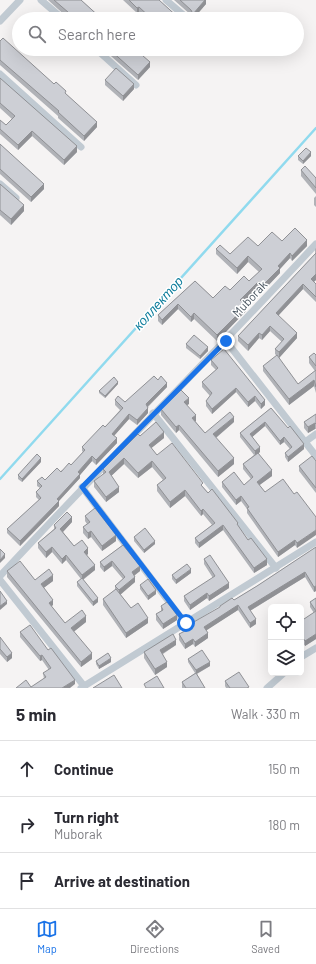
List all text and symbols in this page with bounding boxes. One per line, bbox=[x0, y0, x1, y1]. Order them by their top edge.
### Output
search box bbox=[12, 12, 304, 56]
icon: search bbox=[26, 23, 48, 45]
text: Search here bbox=[58, 25, 136, 43]
water label: коллектор bbox=[130, 273, 186, 333]
street label: Muborak bbox=[229, 277, 270, 319]
route end bbox=[217, 332, 235, 350]
map controls bbox=[268, 604, 304, 676]
button: locate bbox=[268, 604, 304, 640]
route start bbox=[177, 614, 195, 632]
button: layers bbox=[268, 640, 304, 676]
text: 5 min bbox=[16, 704, 56, 724]
text: Walk · 330 m bbox=[231, 706, 300, 722]
icon: ahead bbox=[16, 758, 38, 780]
text: Continue bbox=[54, 760, 114, 778]
text: 150 m bbox=[268, 761, 300, 777]
text: Turn right bbox=[54, 808, 119, 826]
icon: right bbox=[16, 814, 38, 836]
text: 180 m bbox=[268, 817, 300, 833]
text: Muborak bbox=[54, 826, 102, 842]
icon: arrive bbox=[16, 870, 38, 892]
text: Arrive at destination bbox=[54, 872, 190, 890]
tab: Map bbox=[36, 918, 58, 955]
tab: Directions bbox=[130, 918, 179, 955]
tab: Saved bbox=[251, 918, 280, 955]

